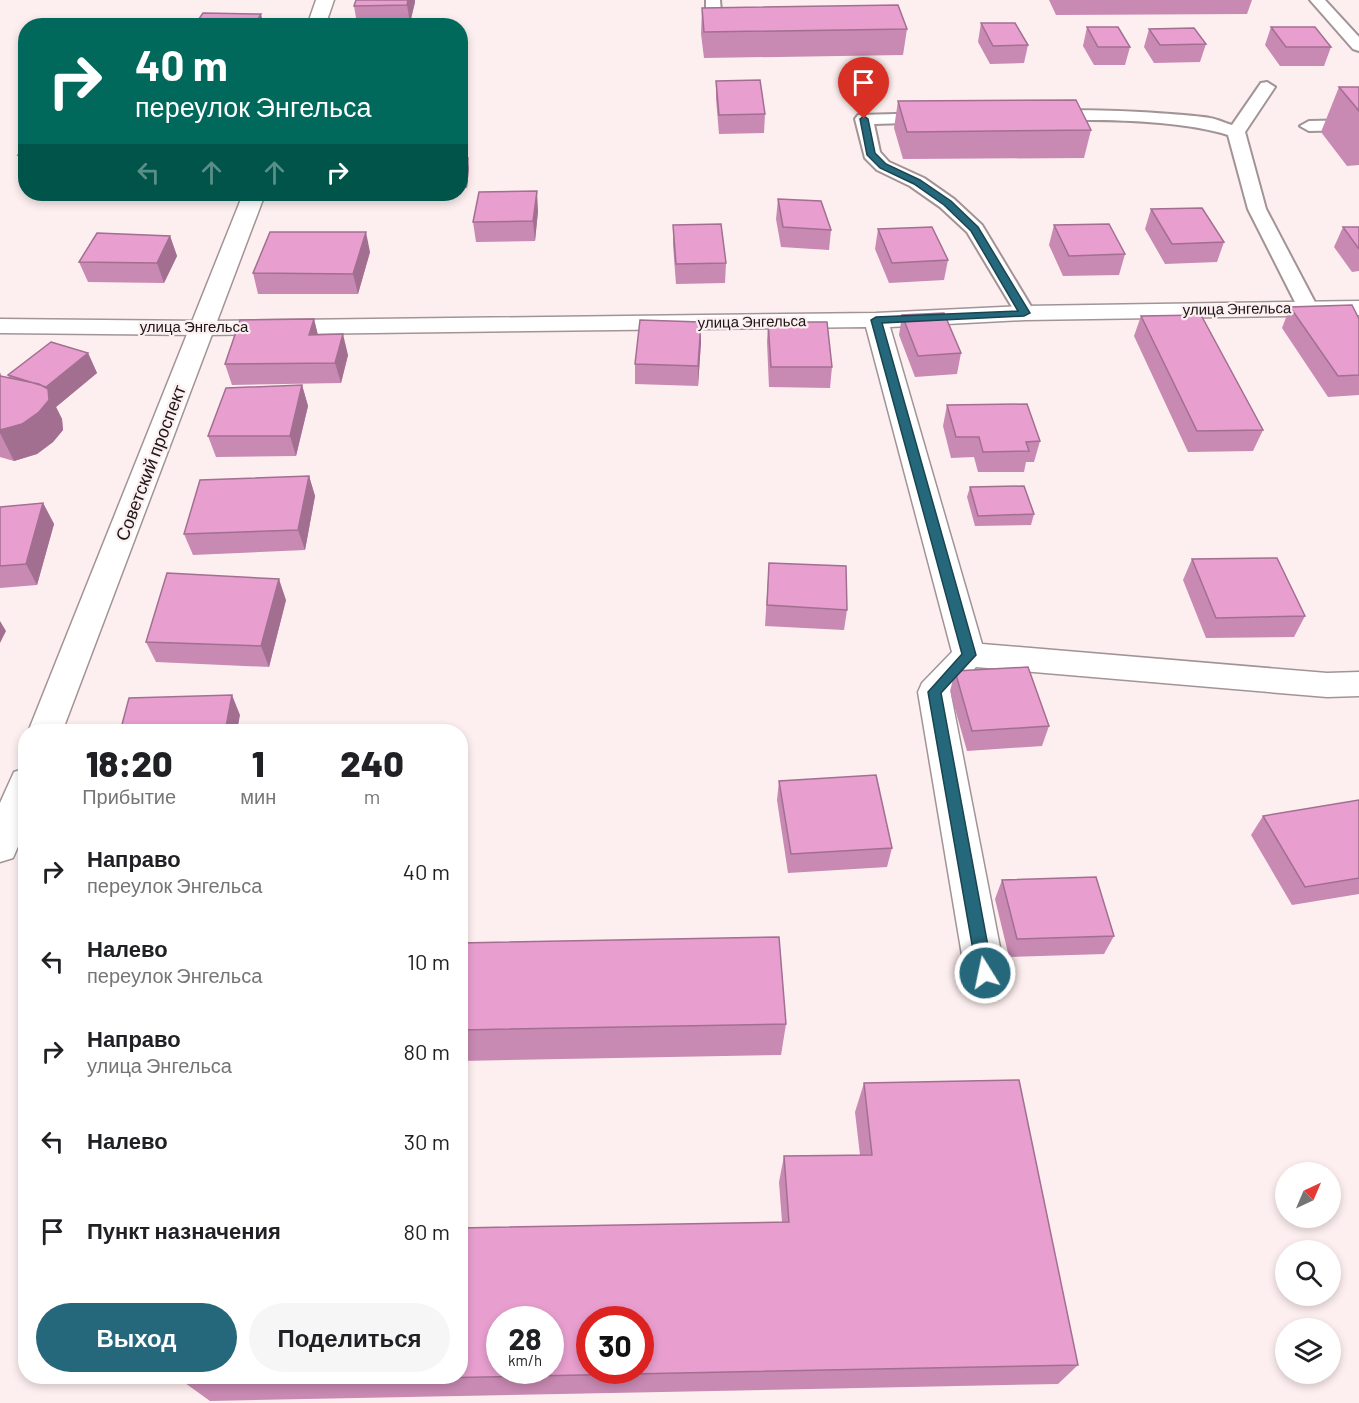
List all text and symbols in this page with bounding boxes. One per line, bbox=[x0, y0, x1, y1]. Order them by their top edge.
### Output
text: 40 m bbox=[135, 39, 228, 89]
icon: right bbox=[36, 42, 114, 120]
pin bbox=[838, 57, 889, 119]
icon: arrive bbox=[847, 66, 880, 99]
text: переулок Энгельса bbox=[135, 90, 372, 122]
icon: left bbox=[132, 156, 165, 189]
icon: ahead bbox=[195, 156, 228, 189]
icon: ahead bbox=[258, 156, 291, 189]
icon: right bbox=[321, 156, 354, 189]
street label: улица Энгельса bbox=[1182, 298, 1292, 318]
street label: улица Энгельса bbox=[697, 311, 807, 331]
street label: улица Энгельса bbox=[140, 317, 249, 335]
street label: Советский проспект bbox=[110, 382, 190, 544]
text: 18:20 bbox=[86, 741, 173, 784]
text: 1 bbox=[252, 741, 265, 784]
text: 240 bbox=[340, 741, 404, 784]
text: Прибытие bbox=[82, 784, 176, 808]
text: мин bbox=[240, 784, 276, 808]
text: m bbox=[364, 784, 380, 808]
text: Направо bbox=[87, 845, 181, 871]
icon: right bbox=[36, 855, 69, 888]
text: 40 m bbox=[403, 858, 450, 884]
text: переулок Энгельса bbox=[87, 873, 262, 897]
text: Налево bbox=[87, 935, 168, 961]
position arrow bbox=[953, 941, 1017, 1005]
icon: left bbox=[36, 945, 69, 978]
text: 10 m bbox=[407, 948, 450, 974]
text: переулок Энгельса bbox=[87, 963, 262, 987]
text: Направо bbox=[87, 1025, 181, 1051]
icon: right bbox=[36, 1035, 69, 1068]
text: 80 m bbox=[404, 1038, 450, 1064]
text: улица Энгельса bbox=[87, 1053, 232, 1077]
icon: left bbox=[36, 1125, 69, 1158]
text: Налево bbox=[87, 1127, 168, 1153]
text: 30 m bbox=[404, 1128, 450, 1154]
north arrow bbox=[1275, 1162, 1341, 1228]
map controls bbox=[1275, 1162, 1341, 1384]
icon: arrive bbox=[36, 1215, 69, 1248]
text: Пункт назначения bbox=[87, 1217, 281, 1243]
text: 80 m bbox=[404, 1218, 450, 1244]
button: search bbox=[1275, 1240, 1341, 1306]
button: Выход bbox=[36, 1303, 237, 1372]
button: Поделиться bbox=[249, 1303, 450, 1372]
speed limit sign: 30 bbox=[576, 1306, 654, 1384]
button: layers bbox=[1275, 1318, 1341, 1384]
text: 28 bbox=[508, 1320, 542, 1356]
text: km/h bbox=[508, 1351, 542, 1369]

